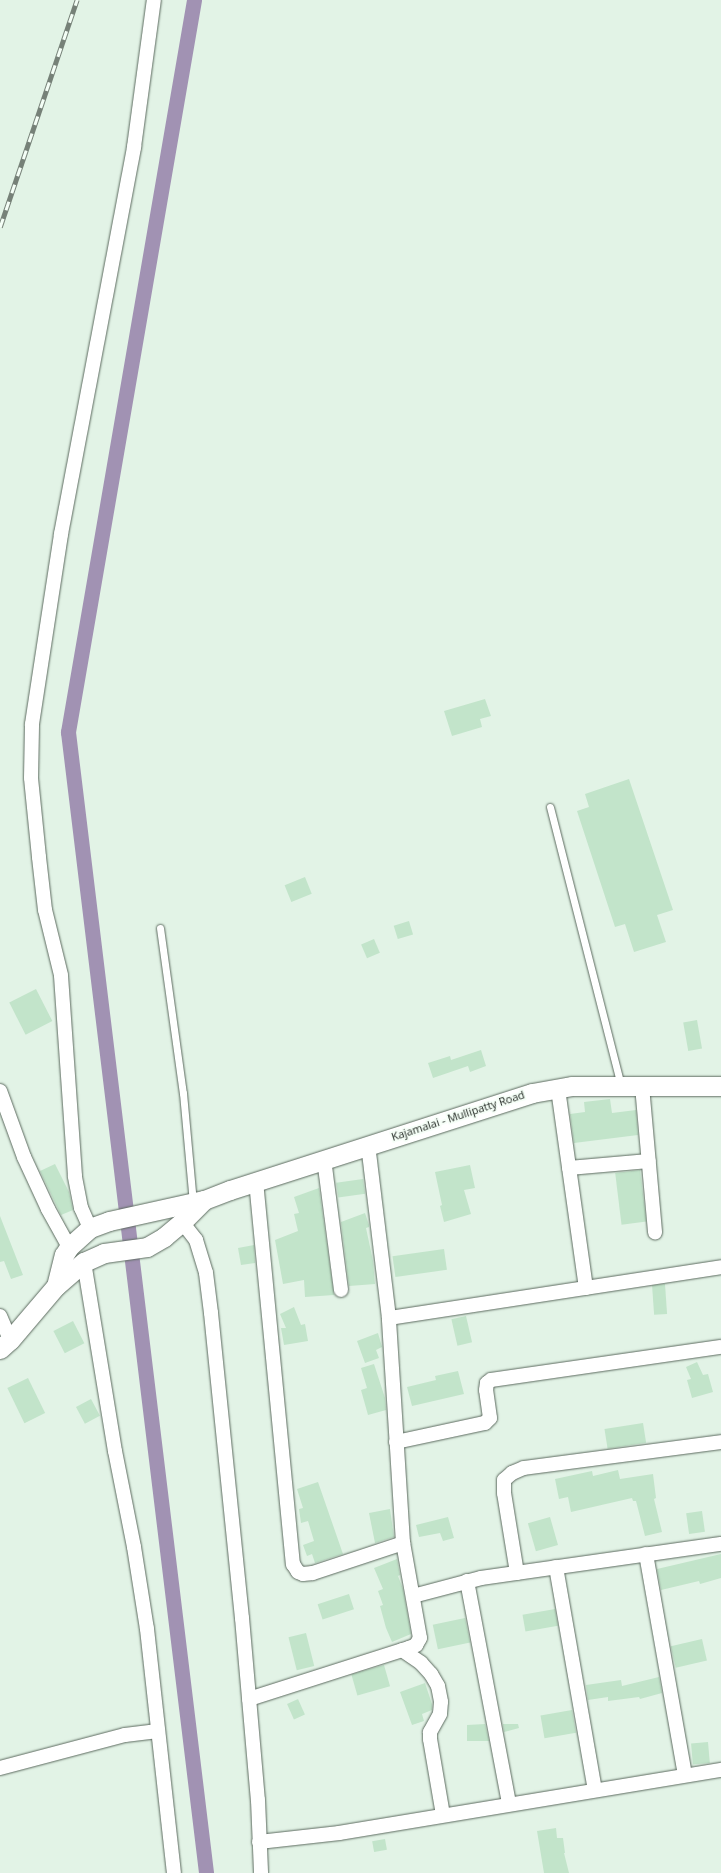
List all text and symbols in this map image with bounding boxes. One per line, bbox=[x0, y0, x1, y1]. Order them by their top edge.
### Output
street label: Kajamalai - Mullipatty Road bbox=[390, 1088, 526, 1144]

